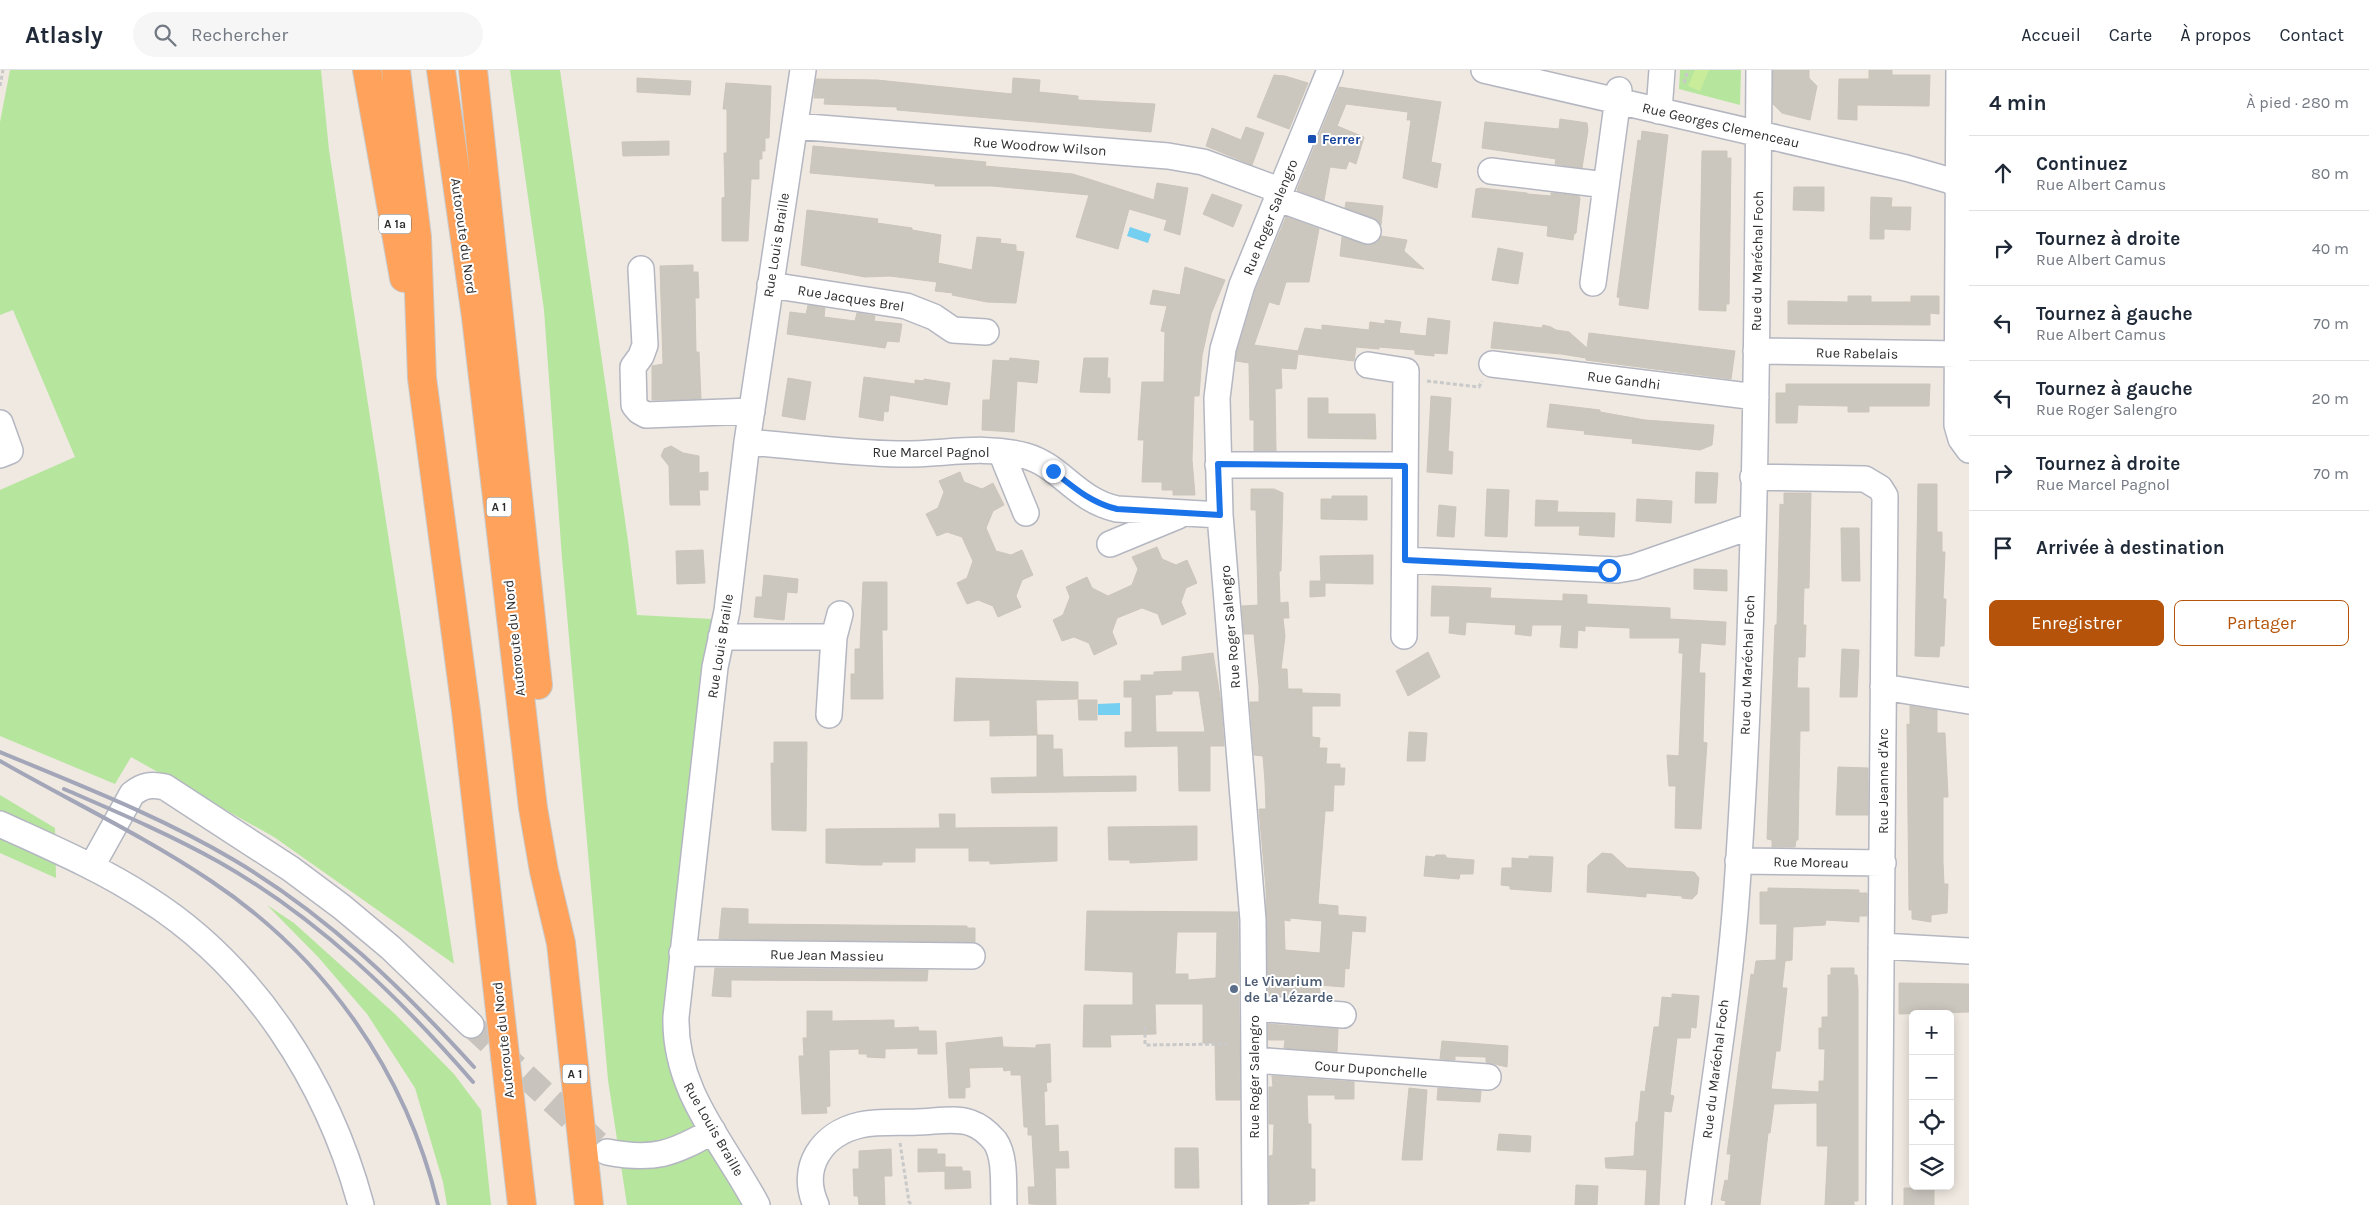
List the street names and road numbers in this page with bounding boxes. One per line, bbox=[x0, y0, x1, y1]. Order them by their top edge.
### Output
street label: Rue Georges Clemenceau bbox=[1641, 99, 1801, 152]
street label: Rue Woodrow Wilson bbox=[973, 133, 1107, 160]
street label: Rue Roger Salengro bbox=[1239, 157, 1302, 278]
street label: Autoroute du Nord bbox=[447, 177, 480, 295]
street label: Rue du Maréchal Foch bbox=[1748, 191, 1767, 331]
street label: Rue Louis Braille bbox=[760, 192, 793, 299]
road number: A 1a bbox=[379, 214, 411, 234]
street label: Rue Jacques Brel bbox=[796, 282, 905, 315]
street label: Rue Rabelais bbox=[1816, 344, 1898, 363]
street label: Rue Gandhi bbox=[1586, 368, 1662, 393]
street label: Rue Marcel Pagnol bbox=[872, 444, 990, 461]
road number: A 1 bbox=[486, 498, 512, 517]
street label: Rue Roger Salengro bbox=[1217, 565, 1244, 689]
street label: Autoroute du Nord bbox=[500, 579, 529, 697]
street label: Rue Louis Braille bbox=[704, 593, 737, 700]
street label: Rue du Maréchal Foch bbox=[1737, 595, 1758, 735]
street label: Rue Jeanne d'Arc bbox=[1875, 728, 1892, 834]
street label: Rue Moreau bbox=[1773, 853, 1849, 872]
street label: Rue Jean Massieu bbox=[770, 946, 884, 965]
street label: Autoroute du Nord bbox=[489, 981, 518, 1099]
street label: Rue du Maréchal Foch bbox=[1699, 998, 1732, 1140]
street label: Rue Roger Salengro bbox=[1246, 1015, 1263, 1139]
street label: Cour Duponchelle bbox=[1314, 1057, 1428, 1082]
road number: A 1 bbox=[562, 1064, 588, 1084]
street label: Rue Louis Braille bbox=[680, 1079, 747, 1179]

